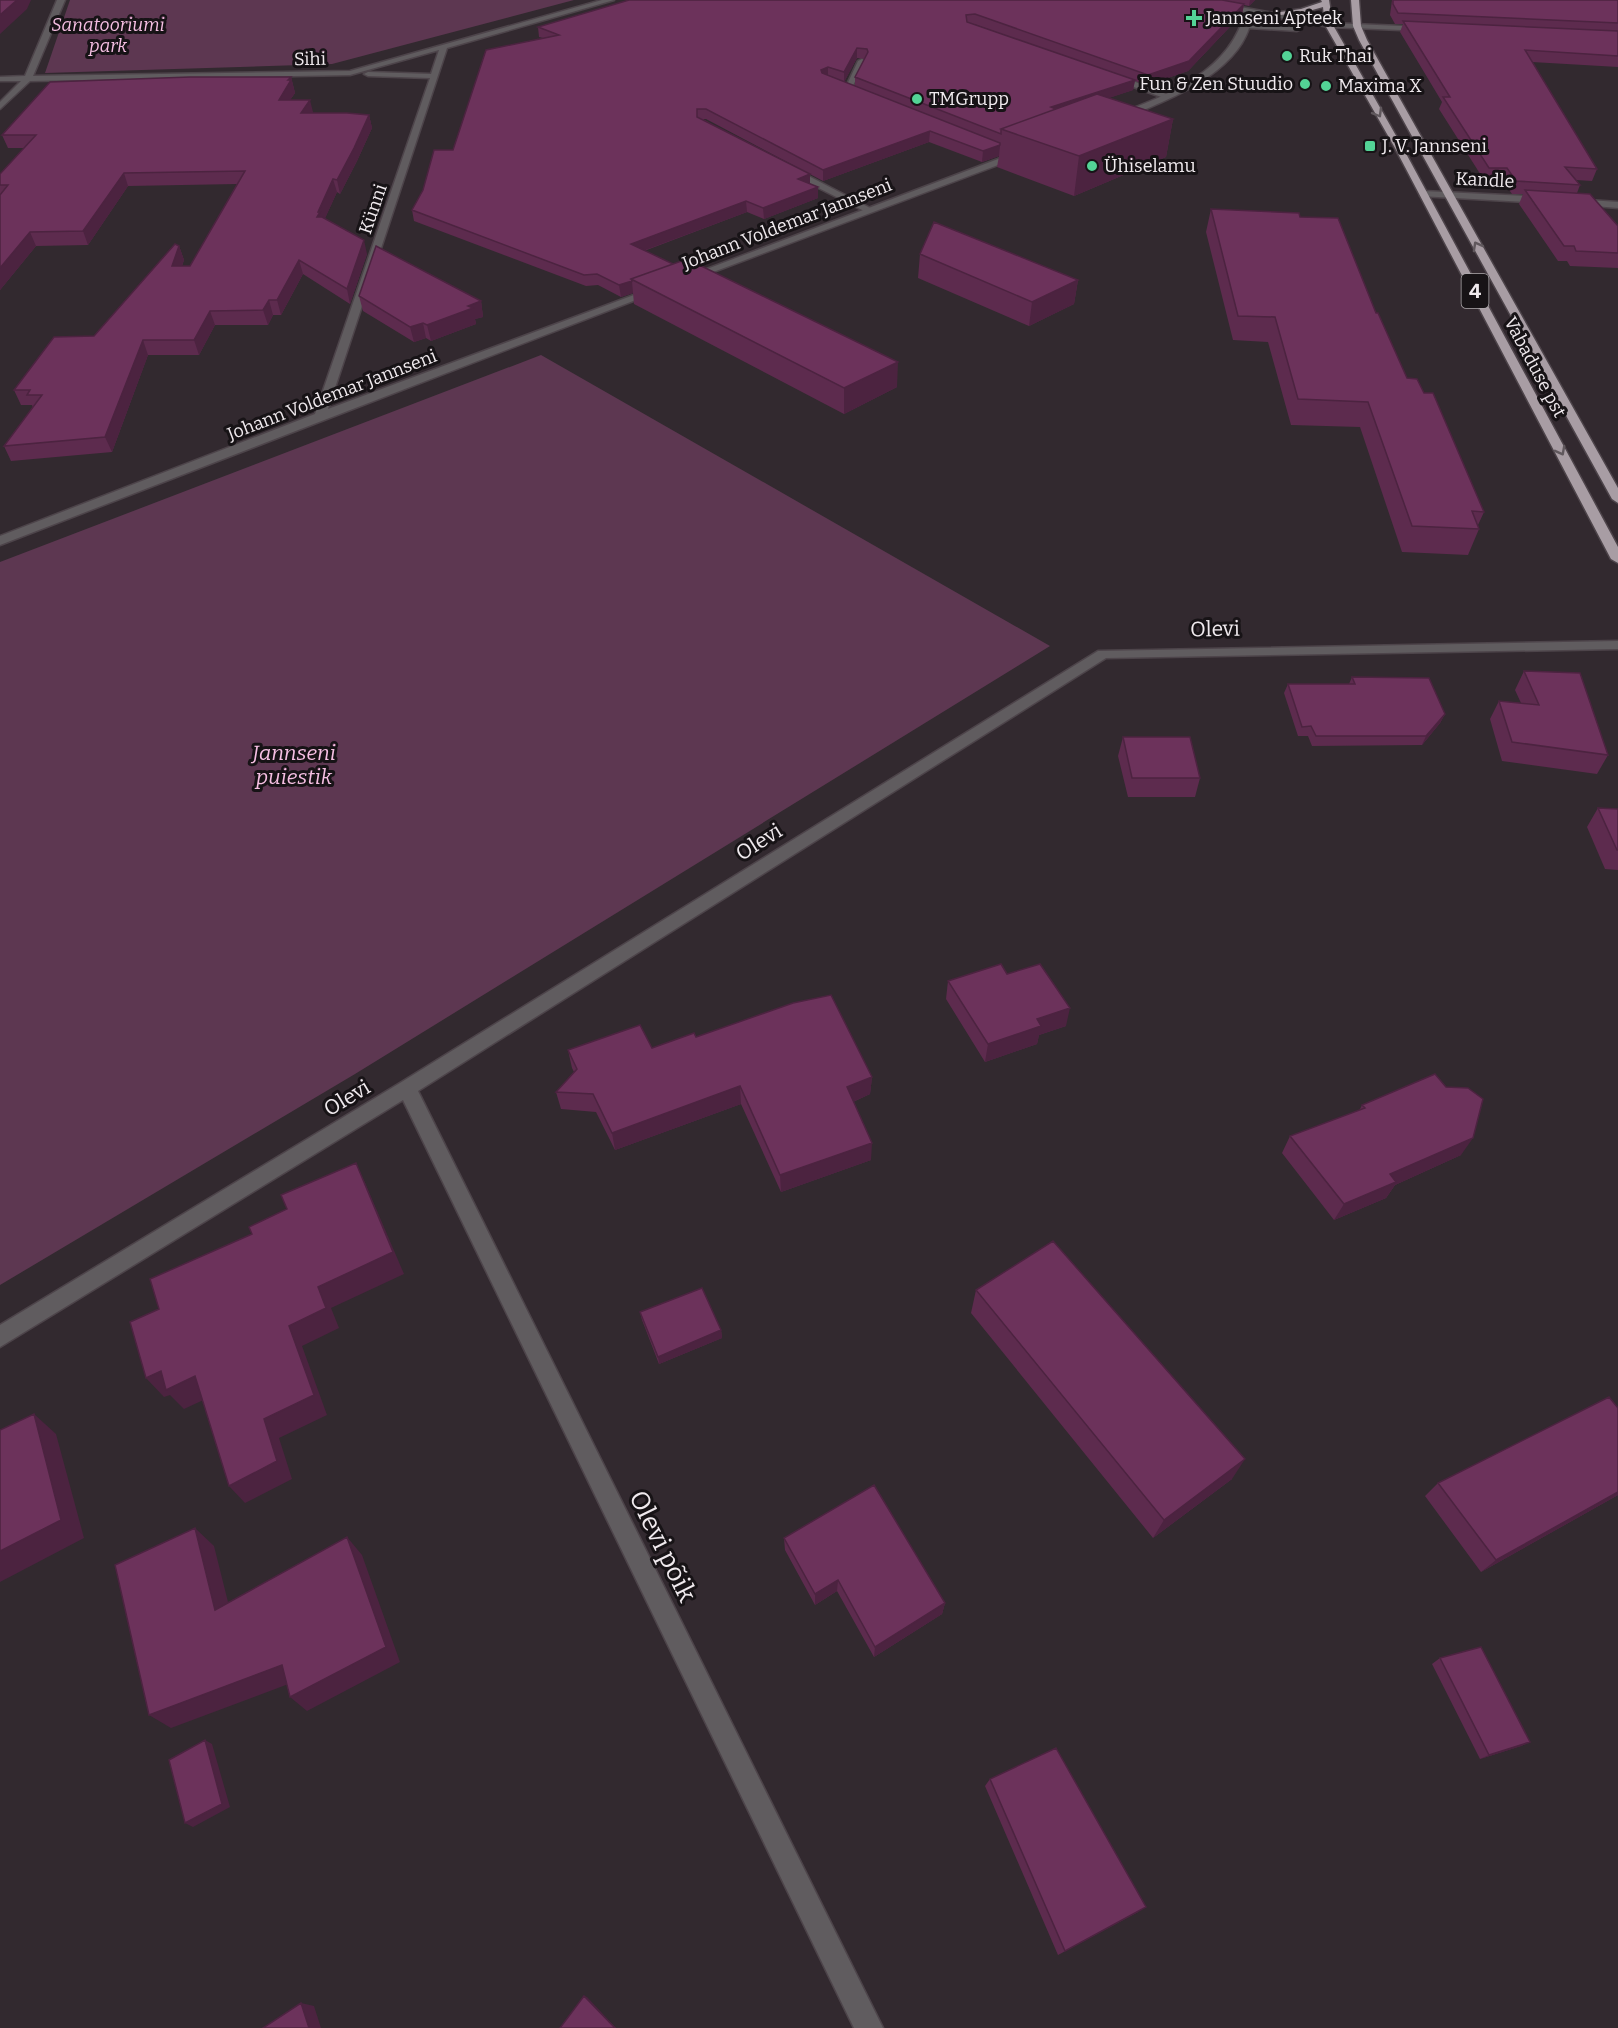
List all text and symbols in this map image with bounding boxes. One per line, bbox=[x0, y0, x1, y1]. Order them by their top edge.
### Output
place label: Jannseni Apteek bbox=[1205, 7, 1343, 29]
marker: Jannseni Apteek bbox=[1187, 11, 1201, 25]
park label: Sanatooriumi park bbox=[51, 14, 165, 57]
place label: Ruk Thai bbox=[1299, 45, 1372, 67]
street label: Sihi bbox=[294, 48, 326, 70]
marker: Ruk Thai bbox=[1280, 49, 1294, 63]
place label: Fun & Zen Stuudio bbox=[1139, 73, 1293, 95]
place label: Maxima X bbox=[1338, 75, 1422, 97]
marker: Fun & Zen Stuudio bbox=[1298, 77, 1312, 91]
marker: Maxima X bbox=[1319, 79, 1333, 93]
place label: TMGrupp bbox=[929, 88, 1009, 110]
marker: TMGrupp bbox=[910, 92, 924, 106]
one-way arrow bbox=[1371, 107, 1383, 117]
place label: J. V. Jannseni bbox=[1381, 135, 1487, 157]
marker: J. V. Jannseni bbox=[1363, 139, 1377, 153]
place label: Ühiselamu bbox=[1104, 155, 1196, 177]
marker: Ühiselamu bbox=[1085, 159, 1099, 173]
street label: Kandle bbox=[1455, 167, 1515, 193]
street label: Johann Voldemar Jannseni bbox=[678, 174, 895, 275]
street label: Künni bbox=[354, 181, 392, 237]
one-way arrow bbox=[1473, 242, 1484, 252]
road number: 4 bbox=[1462, 274, 1488, 308]
street label: Vabaduse pst bbox=[1499, 313, 1571, 422]
street label: Johann Voldemar Jannseni bbox=[223, 345, 440, 446]
one-way arrow bbox=[1554, 444, 1565, 455]
street label: Olevi bbox=[1190, 616, 1240, 642]
park label: Jannseni puiestik bbox=[250, 740, 336, 790]
street label: Olevi bbox=[731, 818, 787, 866]
street label: Olevi bbox=[319, 1074, 375, 1122]
street label: Olevi põik bbox=[622, 1486, 703, 1607]

